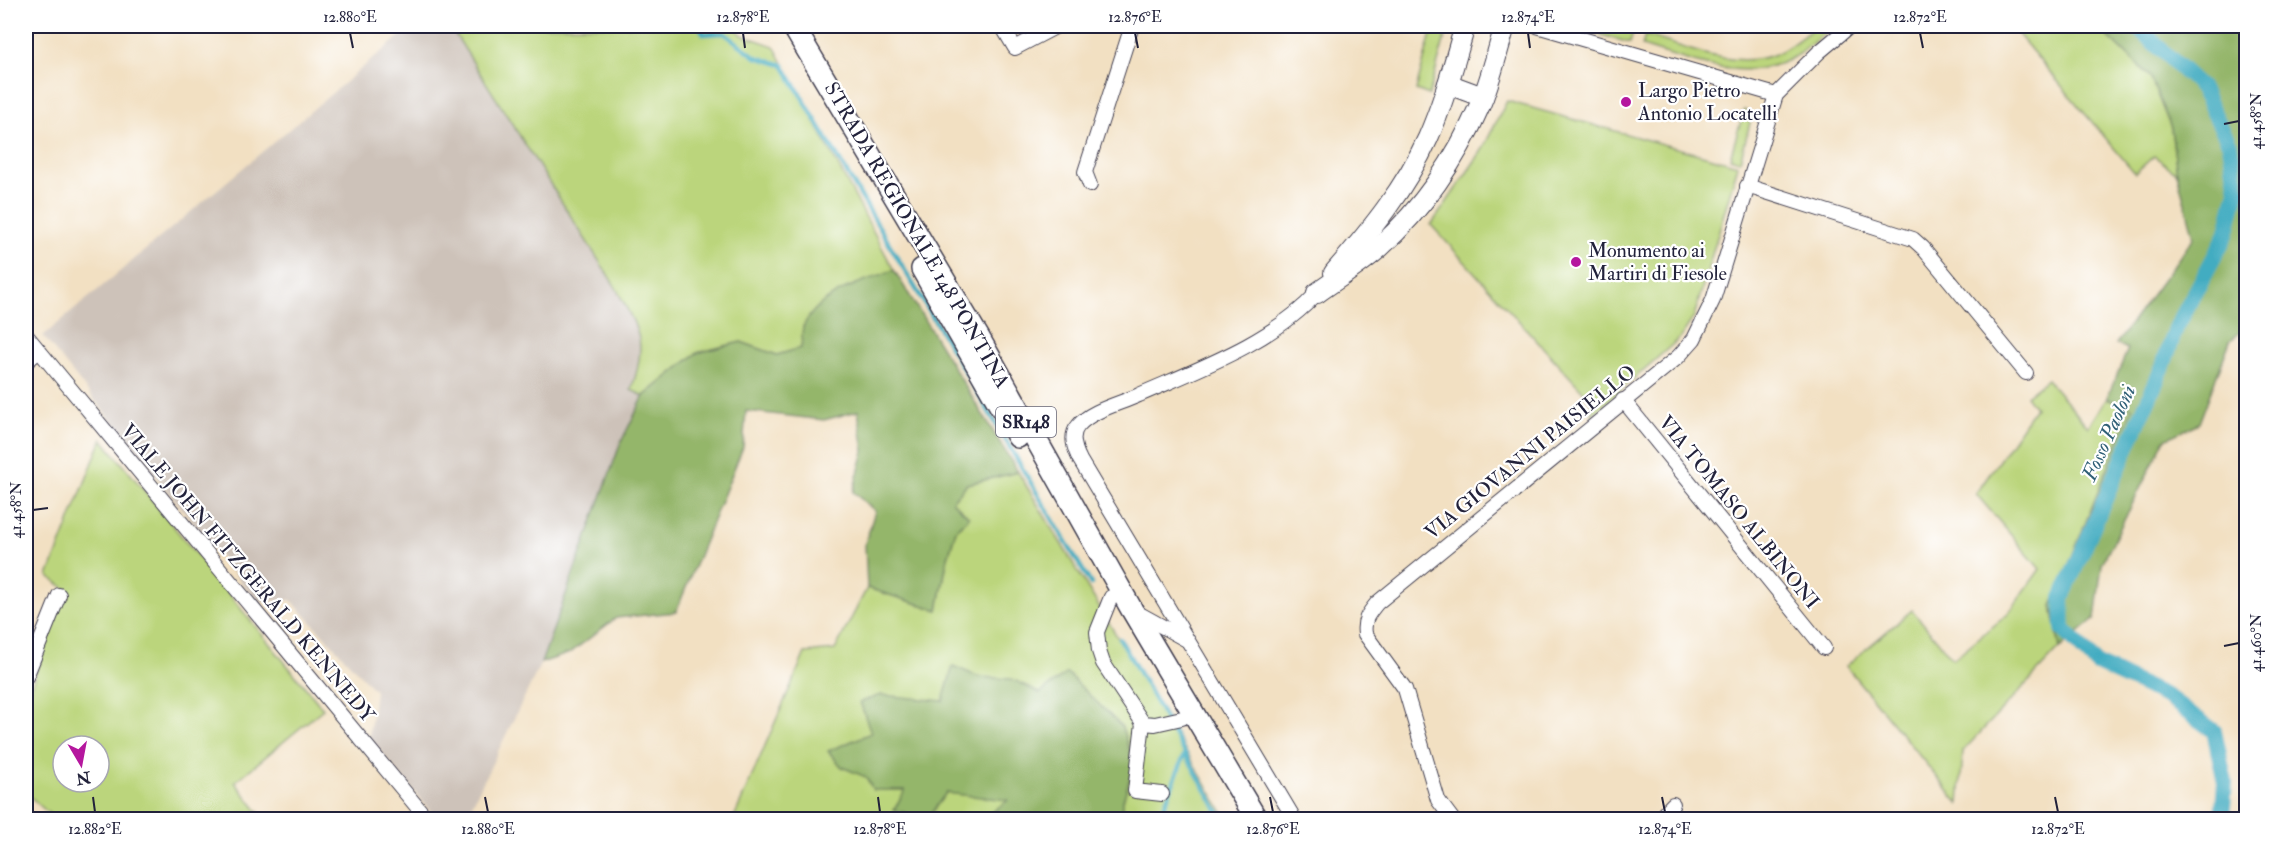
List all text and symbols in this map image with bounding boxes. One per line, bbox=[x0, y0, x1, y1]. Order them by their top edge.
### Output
text: 12.880°E bbox=[323, 8, 377, 27]
text: 12.878°E bbox=[717, 8, 770, 27]
text: 12.876°E bbox=[1108, 8, 1162, 27]
text: 12.874°E bbox=[1501, 8, 1555, 27]
text: 12.872°E bbox=[1893, 8, 1947, 27]
street label: STRADA REGIONALE 148 PONTINA bbox=[819, 78, 1015, 393]
place label: Largo Pietro Antonio Locatelli bbox=[1637, 78, 1777, 126]
text: 41.458°N bbox=[2247, 92, 2266, 150]
marker: Largo Pietro Antonio Locatelli bbox=[1619, 95, 1633, 109]
place label: Monumento ai Martiri di Fiesole bbox=[1588, 238, 1727, 286]
marker: Monumento ai Martiri di Fiesole bbox=[1569, 255, 1583, 269]
street label: VIA GIOVANNI PAISIELLO bbox=[1419, 359, 1641, 545]
water label: Fosso Paoloni bbox=[2076, 381, 2142, 486]
road number: SR148 bbox=[996, 407, 1056, 437]
street label: VIA TOMASO ALBINONI bbox=[1653, 410, 1825, 614]
street label: VIALE JOHN FITZGERALD KENNEDY bbox=[116, 419, 381, 728]
text: 41.458°N bbox=[7, 481, 26, 539]
text: 41.460°N bbox=[2247, 613, 2266, 672]
north arrow bbox=[51, 734, 111, 794]
text: N bbox=[74, 767, 93, 789]
text: 12.882°E bbox=[68, 820, 122, 839]
text: 12.880°E bbox=[461, 820, 515, 839]
text: 12.878°E bbox=[854, 820, 907, 839]
text: 12.876°E bbox=[1246, 820, 1300, 839]
text: 12.874°E bbox=[1638, 820, 1692, 839]
text: 12.872°E bbox=[2031, 820, 2085, 839]

